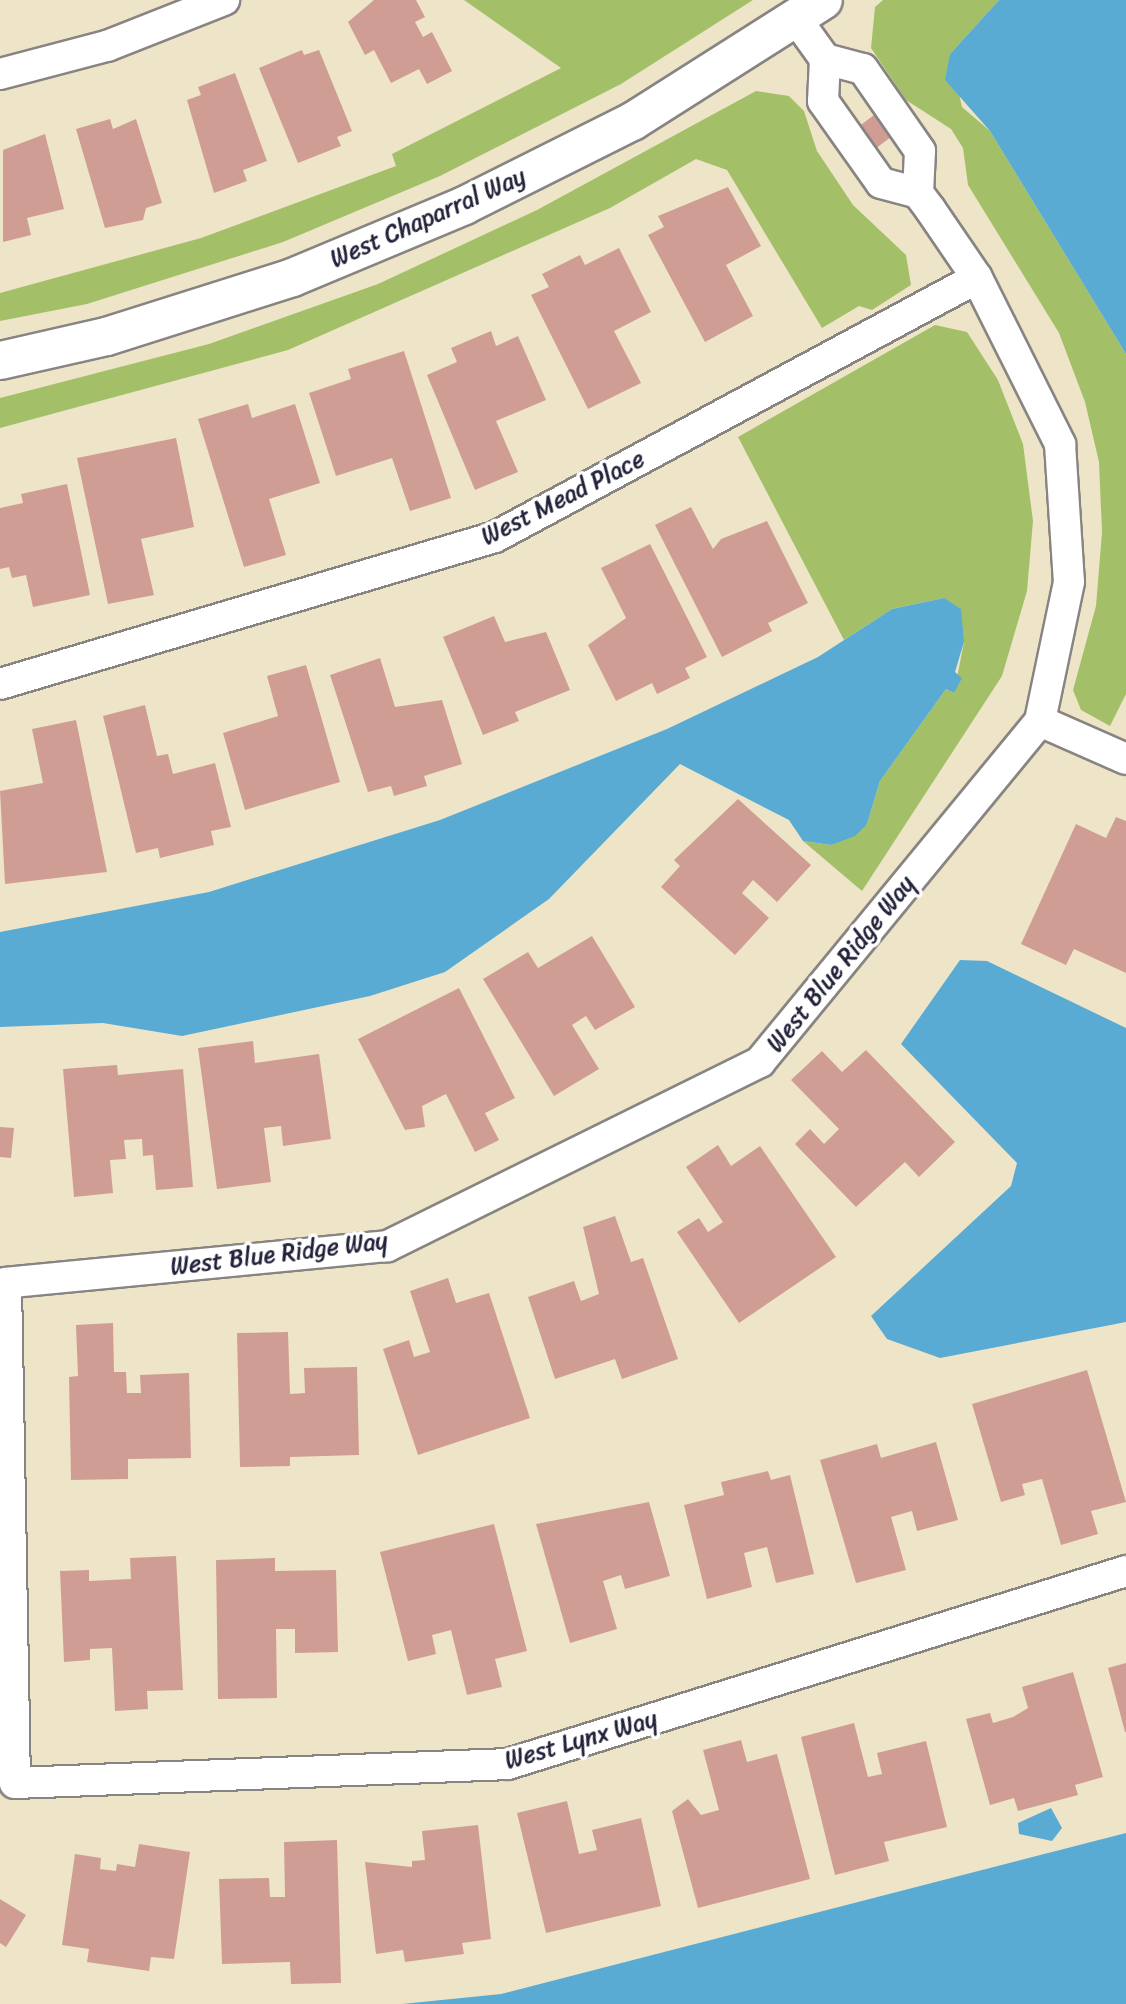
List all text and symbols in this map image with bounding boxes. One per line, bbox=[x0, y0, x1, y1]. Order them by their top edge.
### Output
street label: West Chaparral Way bbox=[326, 162, 530, 274]
street label: West Mead Place bbox=[477, 444, 649, 552]
street label: West Blue Ridge Way bbox=[761, 870, 921, 1058]
street label: West Blue Ridge Way bbox=[168, 1226, 390, 1282]
street label: West Lynx Way bbox=[502, 1705, 660, 1775]

